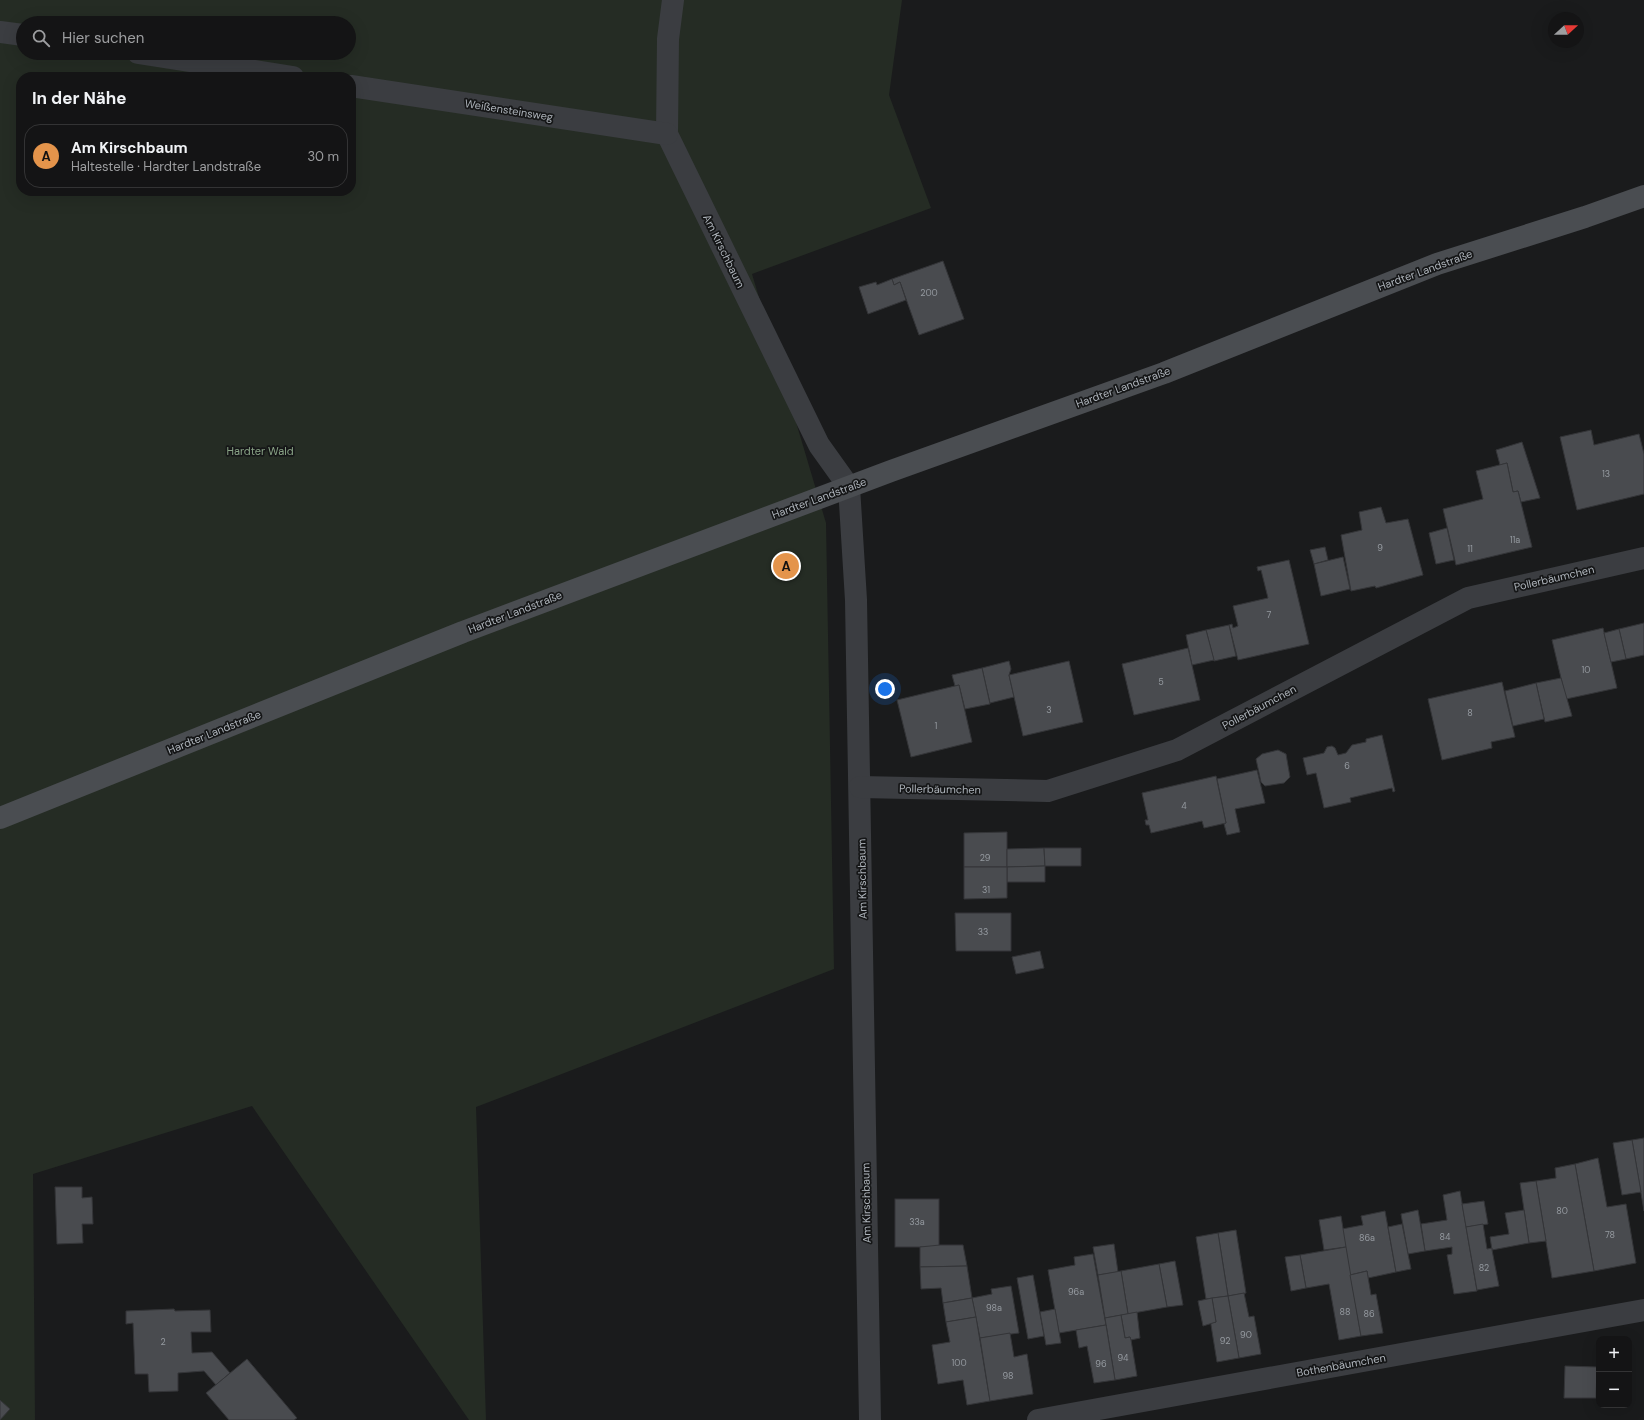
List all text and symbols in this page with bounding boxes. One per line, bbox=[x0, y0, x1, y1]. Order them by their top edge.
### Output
north arrow bbox=[1548, 12, 1584, 48]
search box bbox=[16, 16, 356, 60]
icon: search bbox=[30, 27, 52, 49]
text: Hier suchen bbox=[62, 28, 144, 48]
text: In der Nähe bbox=[32, 87, 127, 109]
street label: Weißensteinsweg bbox=[464, 96, 554, 124]
text: Am Kirschbaum bbox=[71, 138, 188, 158]
text: A bbox=[41, 148, 51, 165]
text: 30 m bbox=[307, 148, 339, 165]
text: Haltestelle · Hardter Landstraße bbox=[71, 158, 261, 175]
street label: Am Kirschbaum bbox=[700, 212, 748, 290]
street label: Hardter Landstraße bbox=[1376, 246, 1474, 294]
house number: 200 bbox=[920, 287, 938, 299]
street label: Hardter Landstraße bbox=[1074, 363, 1172, 411]
park label: Hardter Wald bbox=[226, 444, 294, 458]
house number: 13 bbox=[1602, 468, 1610, 480]
street label: Hardter Landstraße bbox=[770, 474, 868, 522]
house number: 11a bbox=[1510, 534, 1520, 546]
house number: 9 bbox=[1377, 542, 1383, 554]
house number: 11 bbox=[1467, 543, 1473, 555]
pin: A bbox=[773, 551, 799, 581]
street label: Pollerbäumchen bbox=[1512, 562, 1596, 594]
street label: Hardter Landstraße bbox=[466, 588, 564, 636]
house number: 7 bbox=[1267, 609, 1272, 621]
house number: 10 bbox=[1582, 664, 1590, 676]
house number: 5 bbox=[1158, 676, 1164, 688]
your location bbox=[875, 679, 895, 699]
street label: Pollerbäumchen bbox=[1220, 682, 1298, 732]
house number: 3 bbox=[1046, 704, 1052, 716]
street label: Hardter Landstraße bbox=[165, 707, 263, 757]
house number: 8 bbox=[1467, 707, 1473, 719]
house number: 1 bbox=[935, 720, 938, 732]
house number: 6 bbox=[1344, 760, 1350, 772]
street label: Pollerbäumchen bbox=[899, 781, 981, 797]
house number: 4 bbox=[1181, 800, 1187, 812]
street label: Am Kirschbaum bbox=[854, 839, 870, 919]
house number: 29 bbox=[980, 852, 991, 864]
house number: 31 bbox=[982, 884, 990, 896]
house number: 33 bbox=[978, 926, 988, 938]
street label: Am Kirschbaum bbox=[858, 1163, 874, 1243]
house number: 80 bbox=[1556, 1205, 1568, 1217]
house number: 33a bbox=[909, 1216, 925, 1228]
house number: 78 bbox=[1605, 1229, 1615, 1241]
house number: 84 bbox=[1440, 1231, 1451, 1243]
house number: 86a bbox=[1359, 1232, 1375, 1244]
house number: 82 bbox=[1479, 1262, 1489, 1274]
house number: 96a bbox=[1068, 1286, 1084, 1298]
house number: 98a bbox=[986, 1302, 1002, 1314]
house number: 88 bbox=[1340, 1306, 1350, 1318]
house number: 86 bbox=[1363, 1308, 1375, 1320]
house number: 90 bbox=[1240, 1329, 1252, 1341]
house number: 92 bbox=[1220, 1335, 1230, 1347]
house number: 2 bbox=[160, 1336, 166, 1348]
map controls bbox=[1596, 1336, 1632, 1408]
button: + bbox=[1596, 1336, 1632, 1372]
street label: Bothenbäumchen bbox=[1295, 1350, 1387, 1380]
house number: 94 bbox=[1117, 1352, 1129, 1364]
house number: 100 bbox=[951, 1357, 967, 1369]
house number: 96 bbox=[1095, 1358, 1107, 1370]
house number: 98 bbox=[1003, 1370, 1013, 1382]
button: − bbox=[1596, 1372, 1632, 1408]

